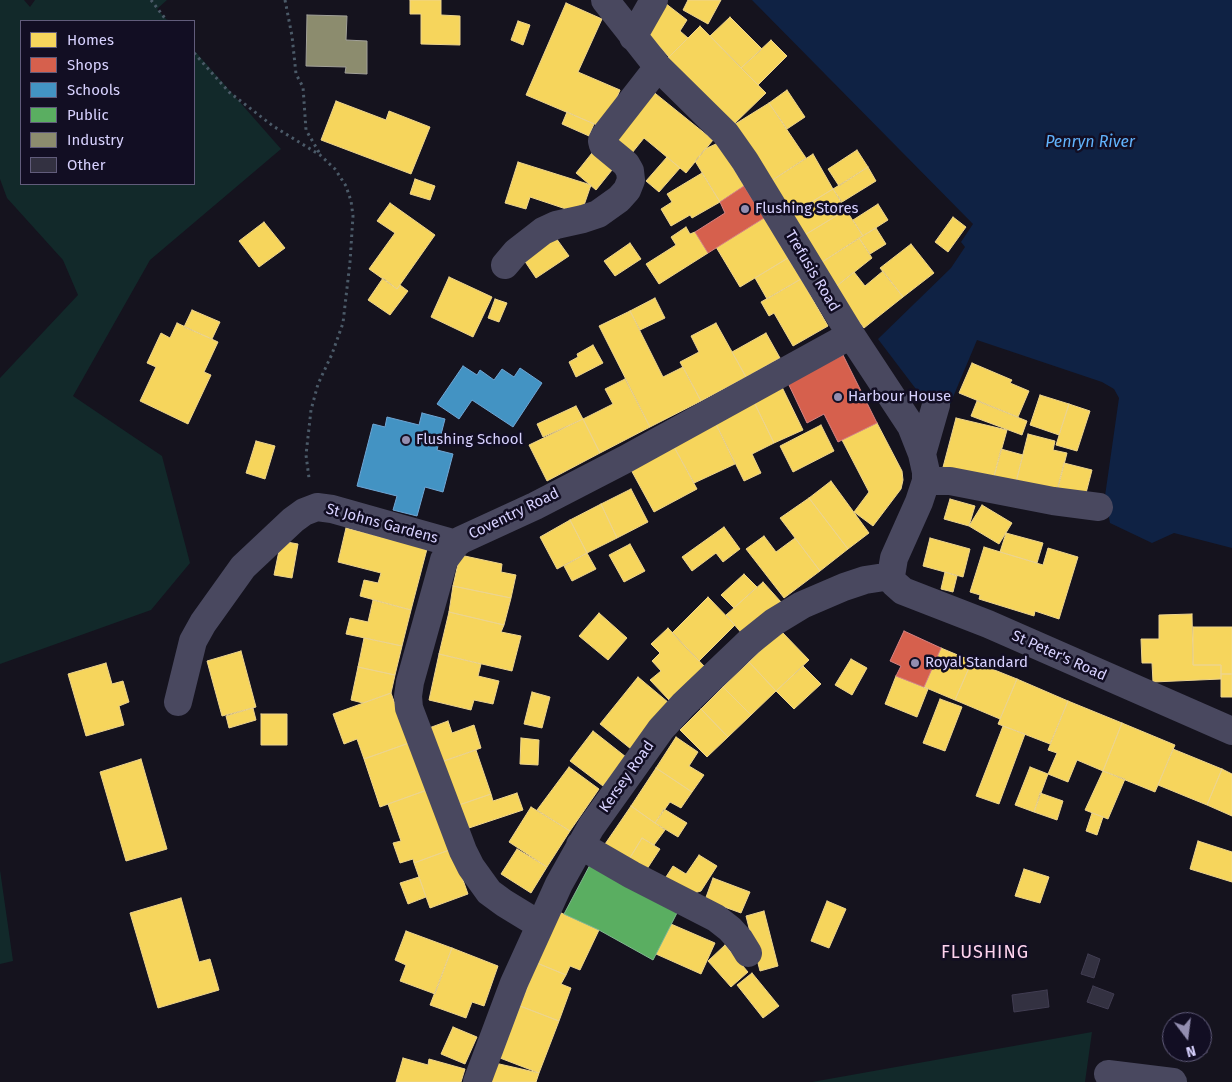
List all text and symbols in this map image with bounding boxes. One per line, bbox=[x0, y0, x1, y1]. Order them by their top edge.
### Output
legend bbox=[20, 20, 195, 185]
text: Homes bbox=[67, 31, 114, 49]
text: Shops bbox=[67, 56, 109, 74]
text: Schools bbox=[67, 81, 120, 99]
text: Public bbox=[67, 106, 109, 124]
text: Industry bbox=[67, 131, 124, 149]
water label: Penryn River bbox=[1045, 133, 1135, 153]
text: Other bbox=[67, 156, 106, 174]
place label: Flushing Stores bbox=[755, 200, 859, 218]
marker: Flushing Stores bbox=[739, 203, 751, 215]
street label: Trefusis Road bbox=[781, 227, 843, 315]
place label: Harbour House bbox=[848, 388, 951, 406]
marker: Harbour House bbox=[832, 391, 844, 403]
place label: Flushing School bbox=[416, 431, 523, 449]
marker: Flushing School bbox=[400, 434, 412, 446]
street label: Coventry Road bbox=[466, 484, 562, 544]
street label: St Johns Gardens bbox=[324, 500, 440, 548]
street label: St Peter's Road bbox=[1009, 627, 1109, 685]
place label: Royal Standard bbox=[925, 654, 1028, 672]
marker: Royal Standard bbox=[909, 657, 921, 669]
street label: Kersey Road bbox=[596, 738, 658, 816]
district label: FLUSHING bbox=[940, 942, 1030, 964]
north arrow bbox=[1162, 1012, 1212, 1062]
text: N bbox=[1184, 1042, 1197, 1060]

